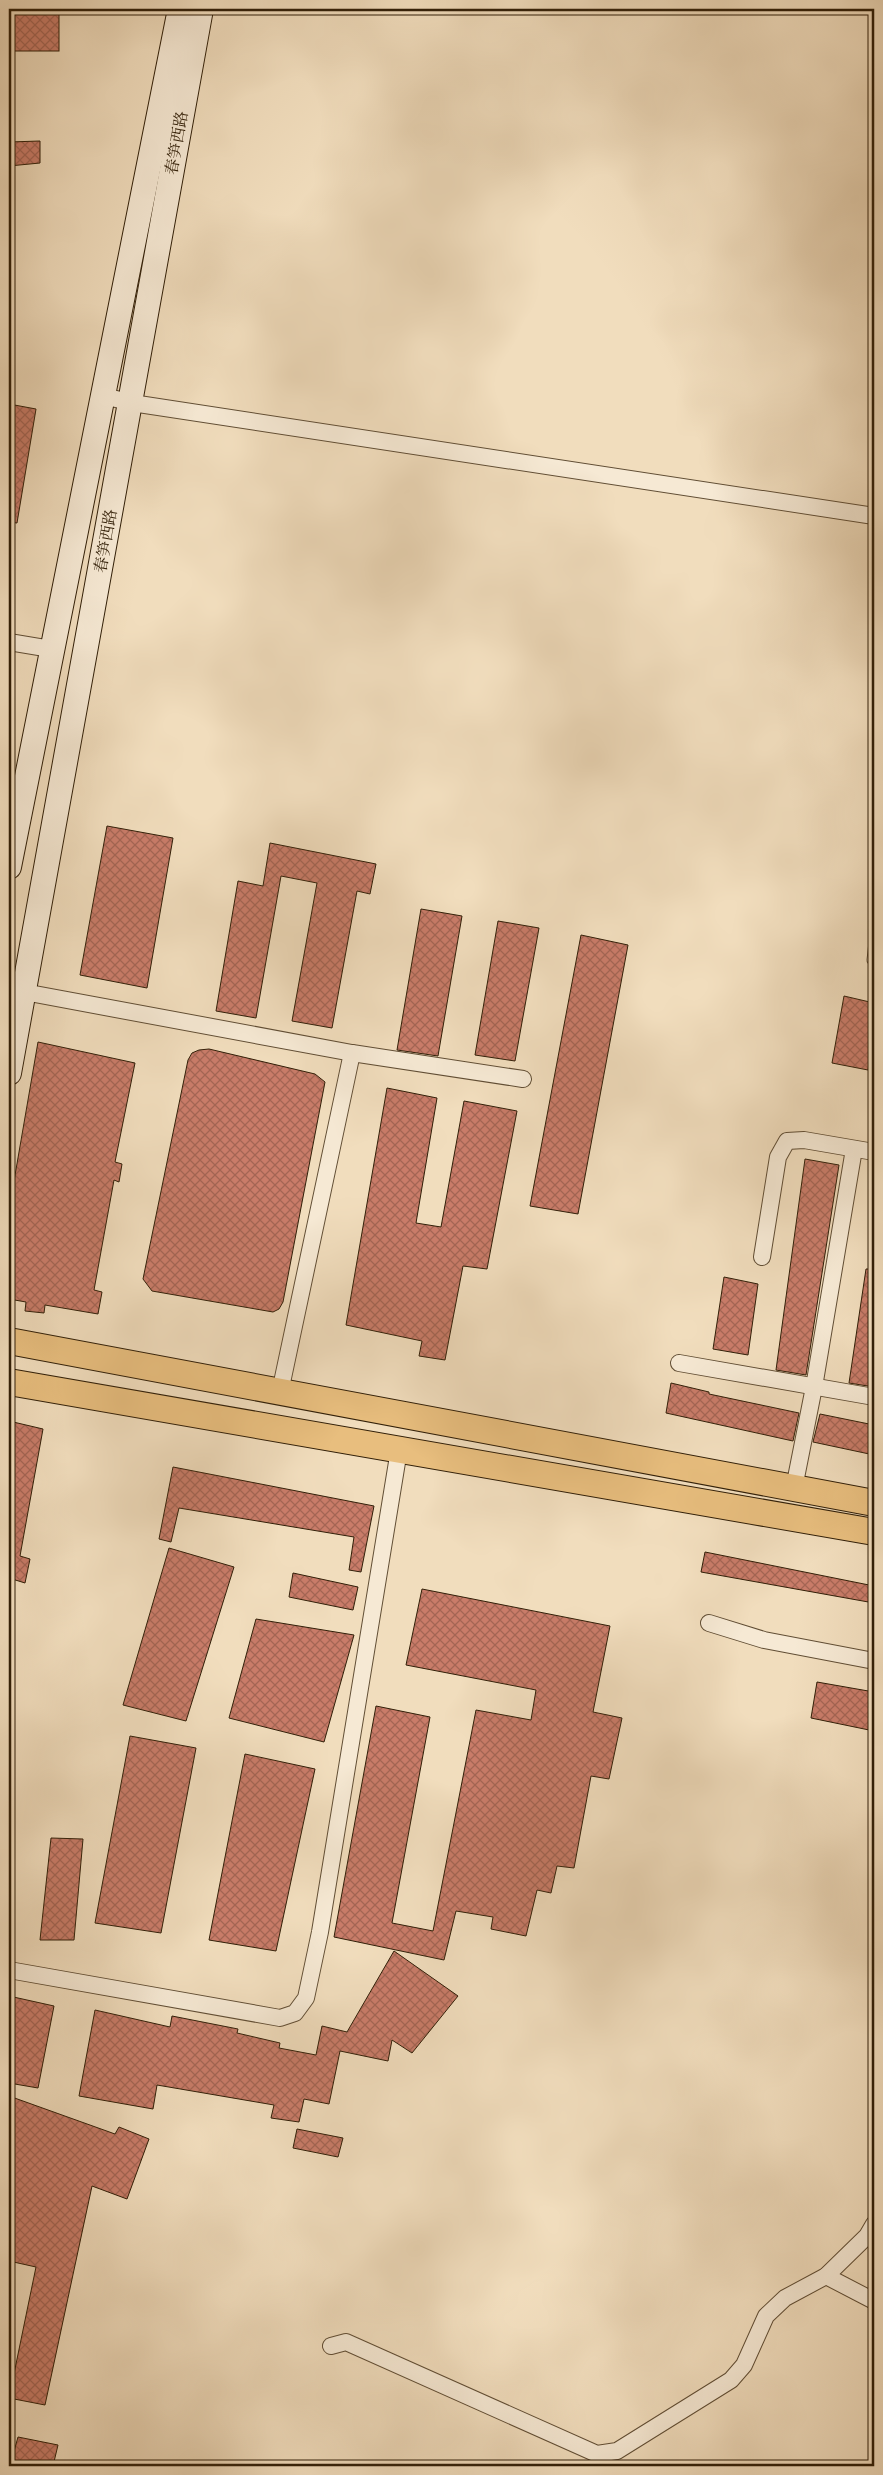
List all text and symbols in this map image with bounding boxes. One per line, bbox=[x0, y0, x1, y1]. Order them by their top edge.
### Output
street label: 春笋西路 bbox=[161, 110, 193, 176]
street label: 春笋西路 bbox=[90, 508, 122, 574]

